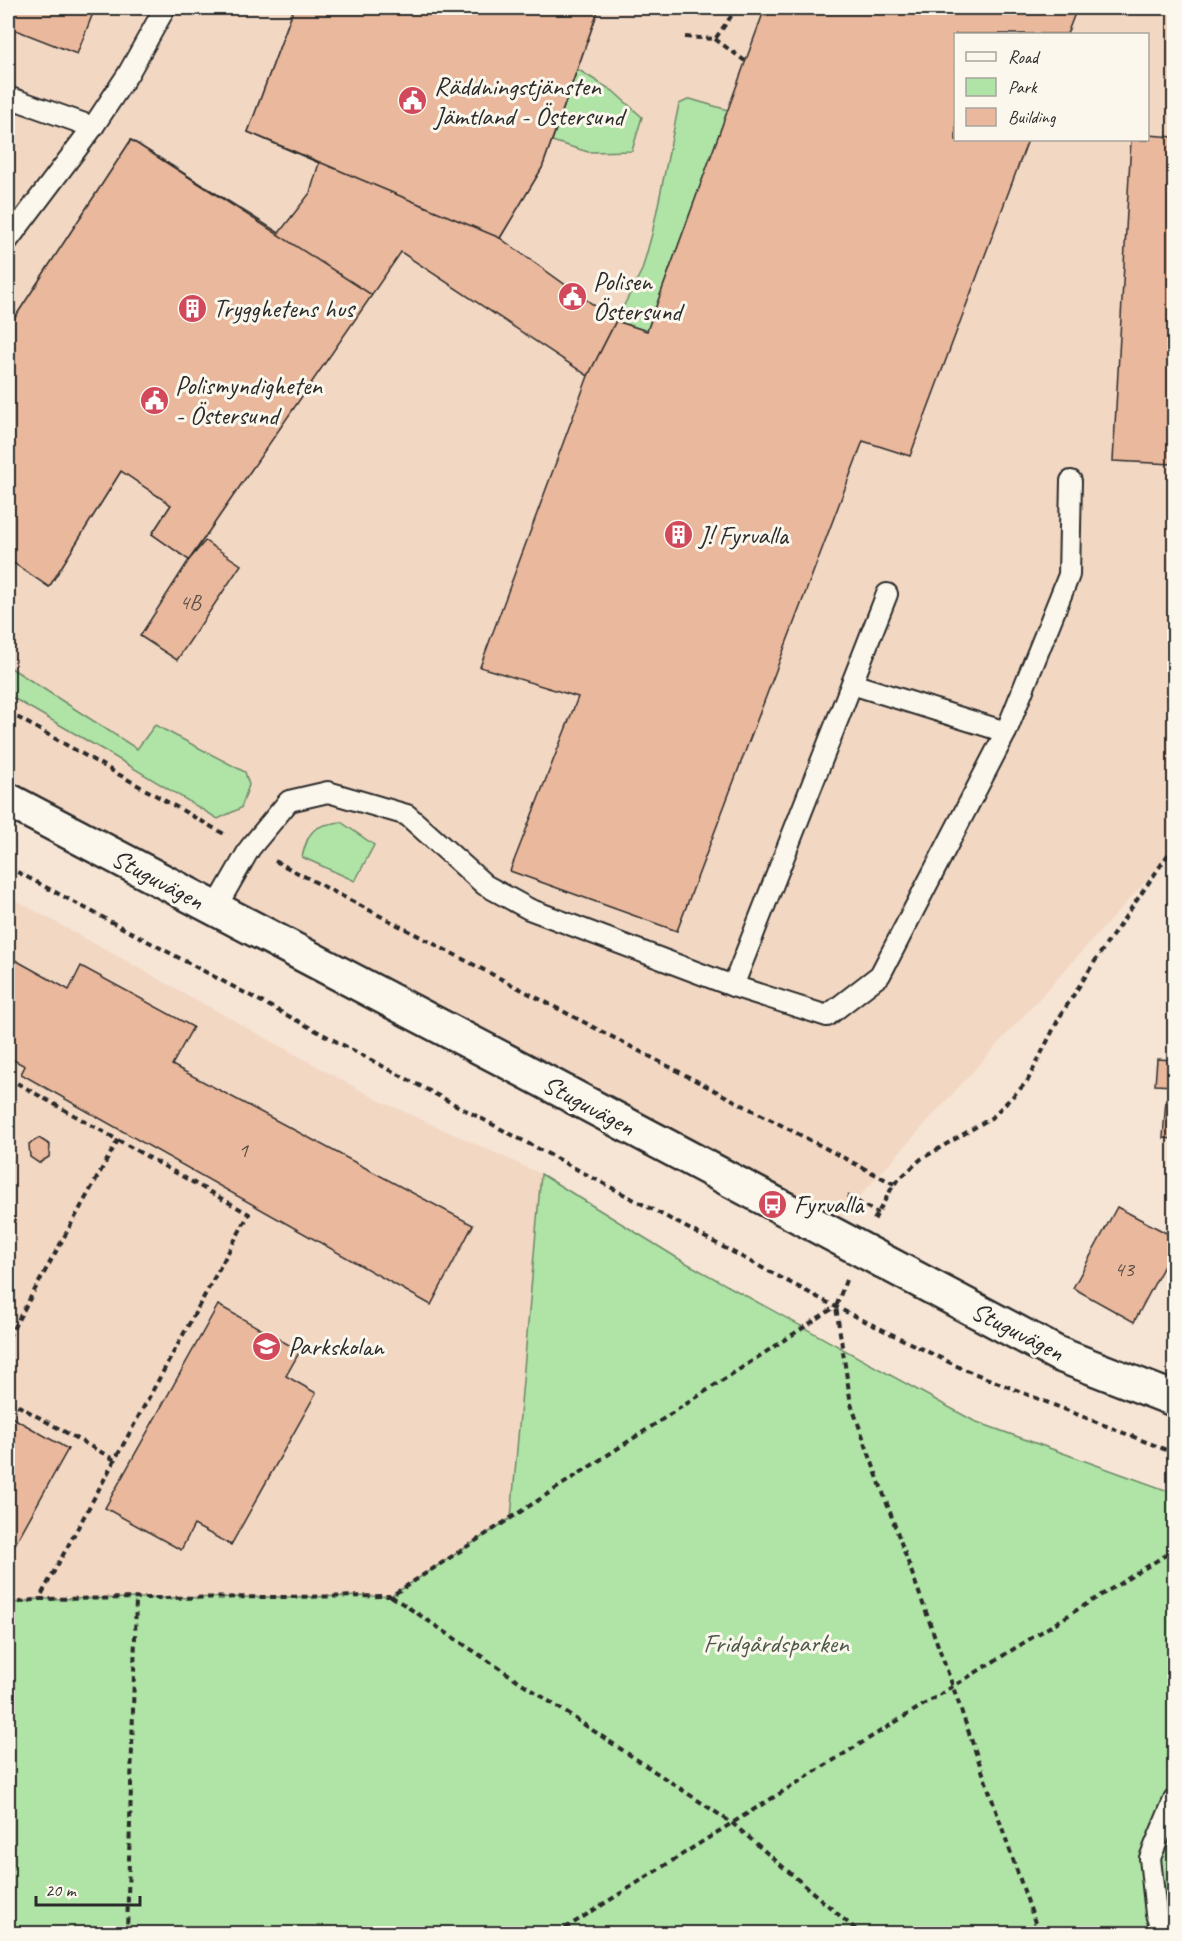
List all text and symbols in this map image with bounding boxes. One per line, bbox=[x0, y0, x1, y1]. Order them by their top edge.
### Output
legend bbox=[954, 33, 1149, 141]
text: Road bbox=[1008, 46, 1041, 68]
place label: Räddningstjänsten Jämtland - Östersund bbox=[432, 70, 628, 133]
text: Park bbox=[1008, 76, 1038, 98]
public building icon: Räddningstjänsten Jämtland - Östersund bbox=[397, 85, 429, 117]
text: Building bbox=[1008, 106, 1057, 128]
place label: Polisen Östersund bbox=[593, 265, 685, 328]
public building icon: Polisen Östersund bbox=[556, 280, 588, 312]
building icon: Trygghetens hus bbox=[176, 292, 208, 324]
place label: Trygghetens hus bbox=[213, 292, 356, 325]
place label: Polismyndigheten - Östersund bbox=[175, 369, 323, 432]
public building icon: Polismyndigheten - Östersund bbox=[138, 384, 170, 416]
building icon: J! Fyrvalla bbox=[662, 519, 694, 551]
place label: J! Fyrvalla bbox=[697, 519, 789, 552]
house number: 4B bbox=[179, 588, 202, 616]
street label: Stuguvägen bbox=[106, 841, 210, 918]
street label: Stuguvägen bbox=[537, 1067, 641, 1144]
house number: 1 bbox=[238, 1136, 249, 1164]
bus stop icon: Fyrvalla bbox=[757, 1188, 789, 1220]
place label: Fyrvalla bbox=[794, 1188, 865, 1221]
house number: 43 bbox=[1114, 1255, 1136, 1283]
street label: Stuguvägen bbox=[966, 1294, 1070, 1369]
school or university icon: Parkskolan bbox=[251, 1330, 283, 1362]
place label: Parkskolan bbox=[288, 1330, 385, 1363]
park label: Fridgårdsparken bbox=[703, 1627, 850, 1660]
scale bar bbox=[36, 1869, 140, 1907]
text: 20 m bbox=[45, 1879, 78, 1901]

